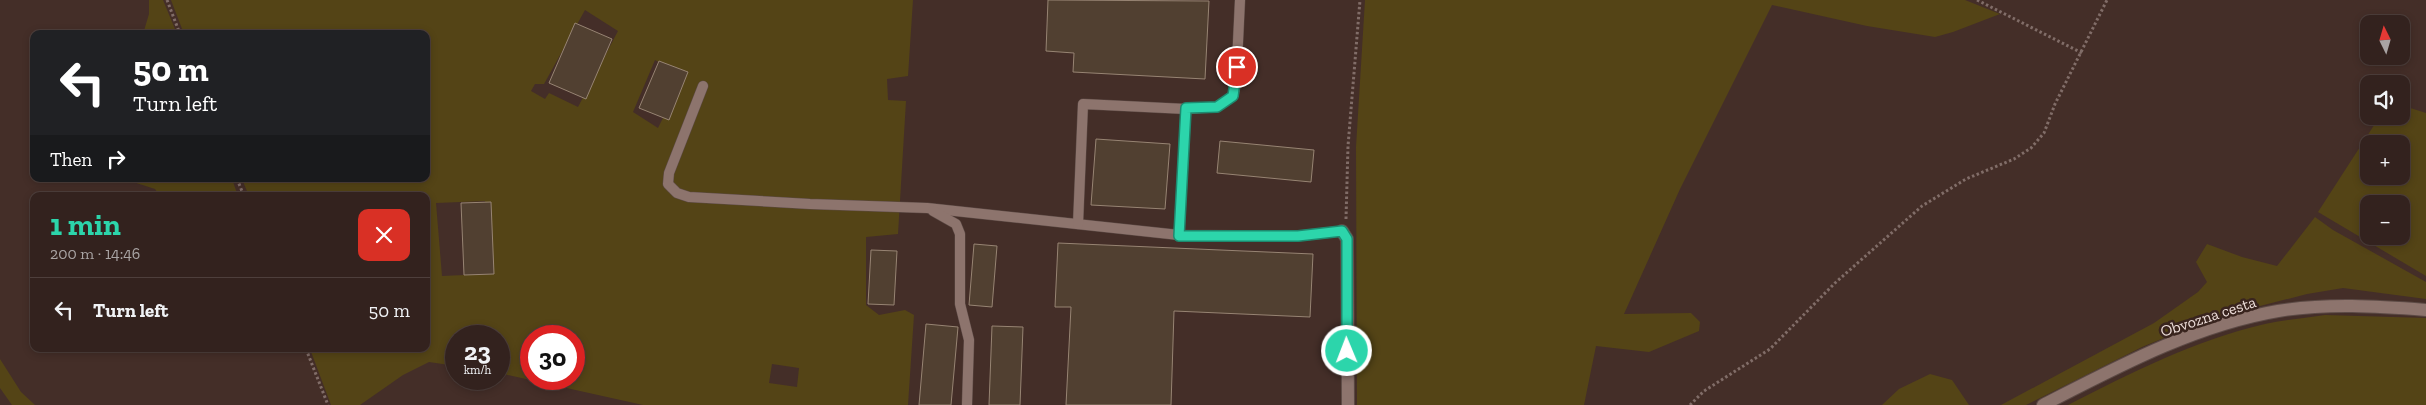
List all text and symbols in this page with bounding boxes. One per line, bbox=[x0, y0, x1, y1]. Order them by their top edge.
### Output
north arrow bbox=[2360, 15, 2410, 65]
map controls bbox=[2360, 15, 2410, 245]
pin bbox=[1216, 46, 1258, 88]
text: 50 m bbox=[133, 48, 209, 90]
icon: left bbox=[50, 50, 115, 115]
icon: arrive bbox=[1223, 53, 1251, 81]
button: sound bbox=[2360, 75, 2410, 125]
text: Turn left bbox=[133, 90, 217, 117]
button: + bbox=[2360, 135, 2410, 185]
icon: right bbox=[102, 145, 130, 173]
text: Then bbox=[50, 148, 92, 171]
button: − bbox=[2360, 195, 2410, 245]
text: 1 min bbox=[50, 207, 121, 243]
button: close bbox=[358, 209, 410, 261]
text: 200 m · 14:46 bbox=[50, 244, 140, 263]
street label: Obvozna cesta bbox=[2158, 292, 2259, 341]
icon: left bbox=[50, 296, 78, 324]
text: Turn left bbox=[93, 299, 168, 322]
text: 50 m bbox=[369, 299, 410, 322]
position arrow bbox=[1320, 324, 1372, 376]
speed limit sign: 30 bbox=[520, 325, 585, 390]
text: 23 bbox=[464, 336, 491, 366]
text: km/h bbox=[464, 363, 491, 377]

